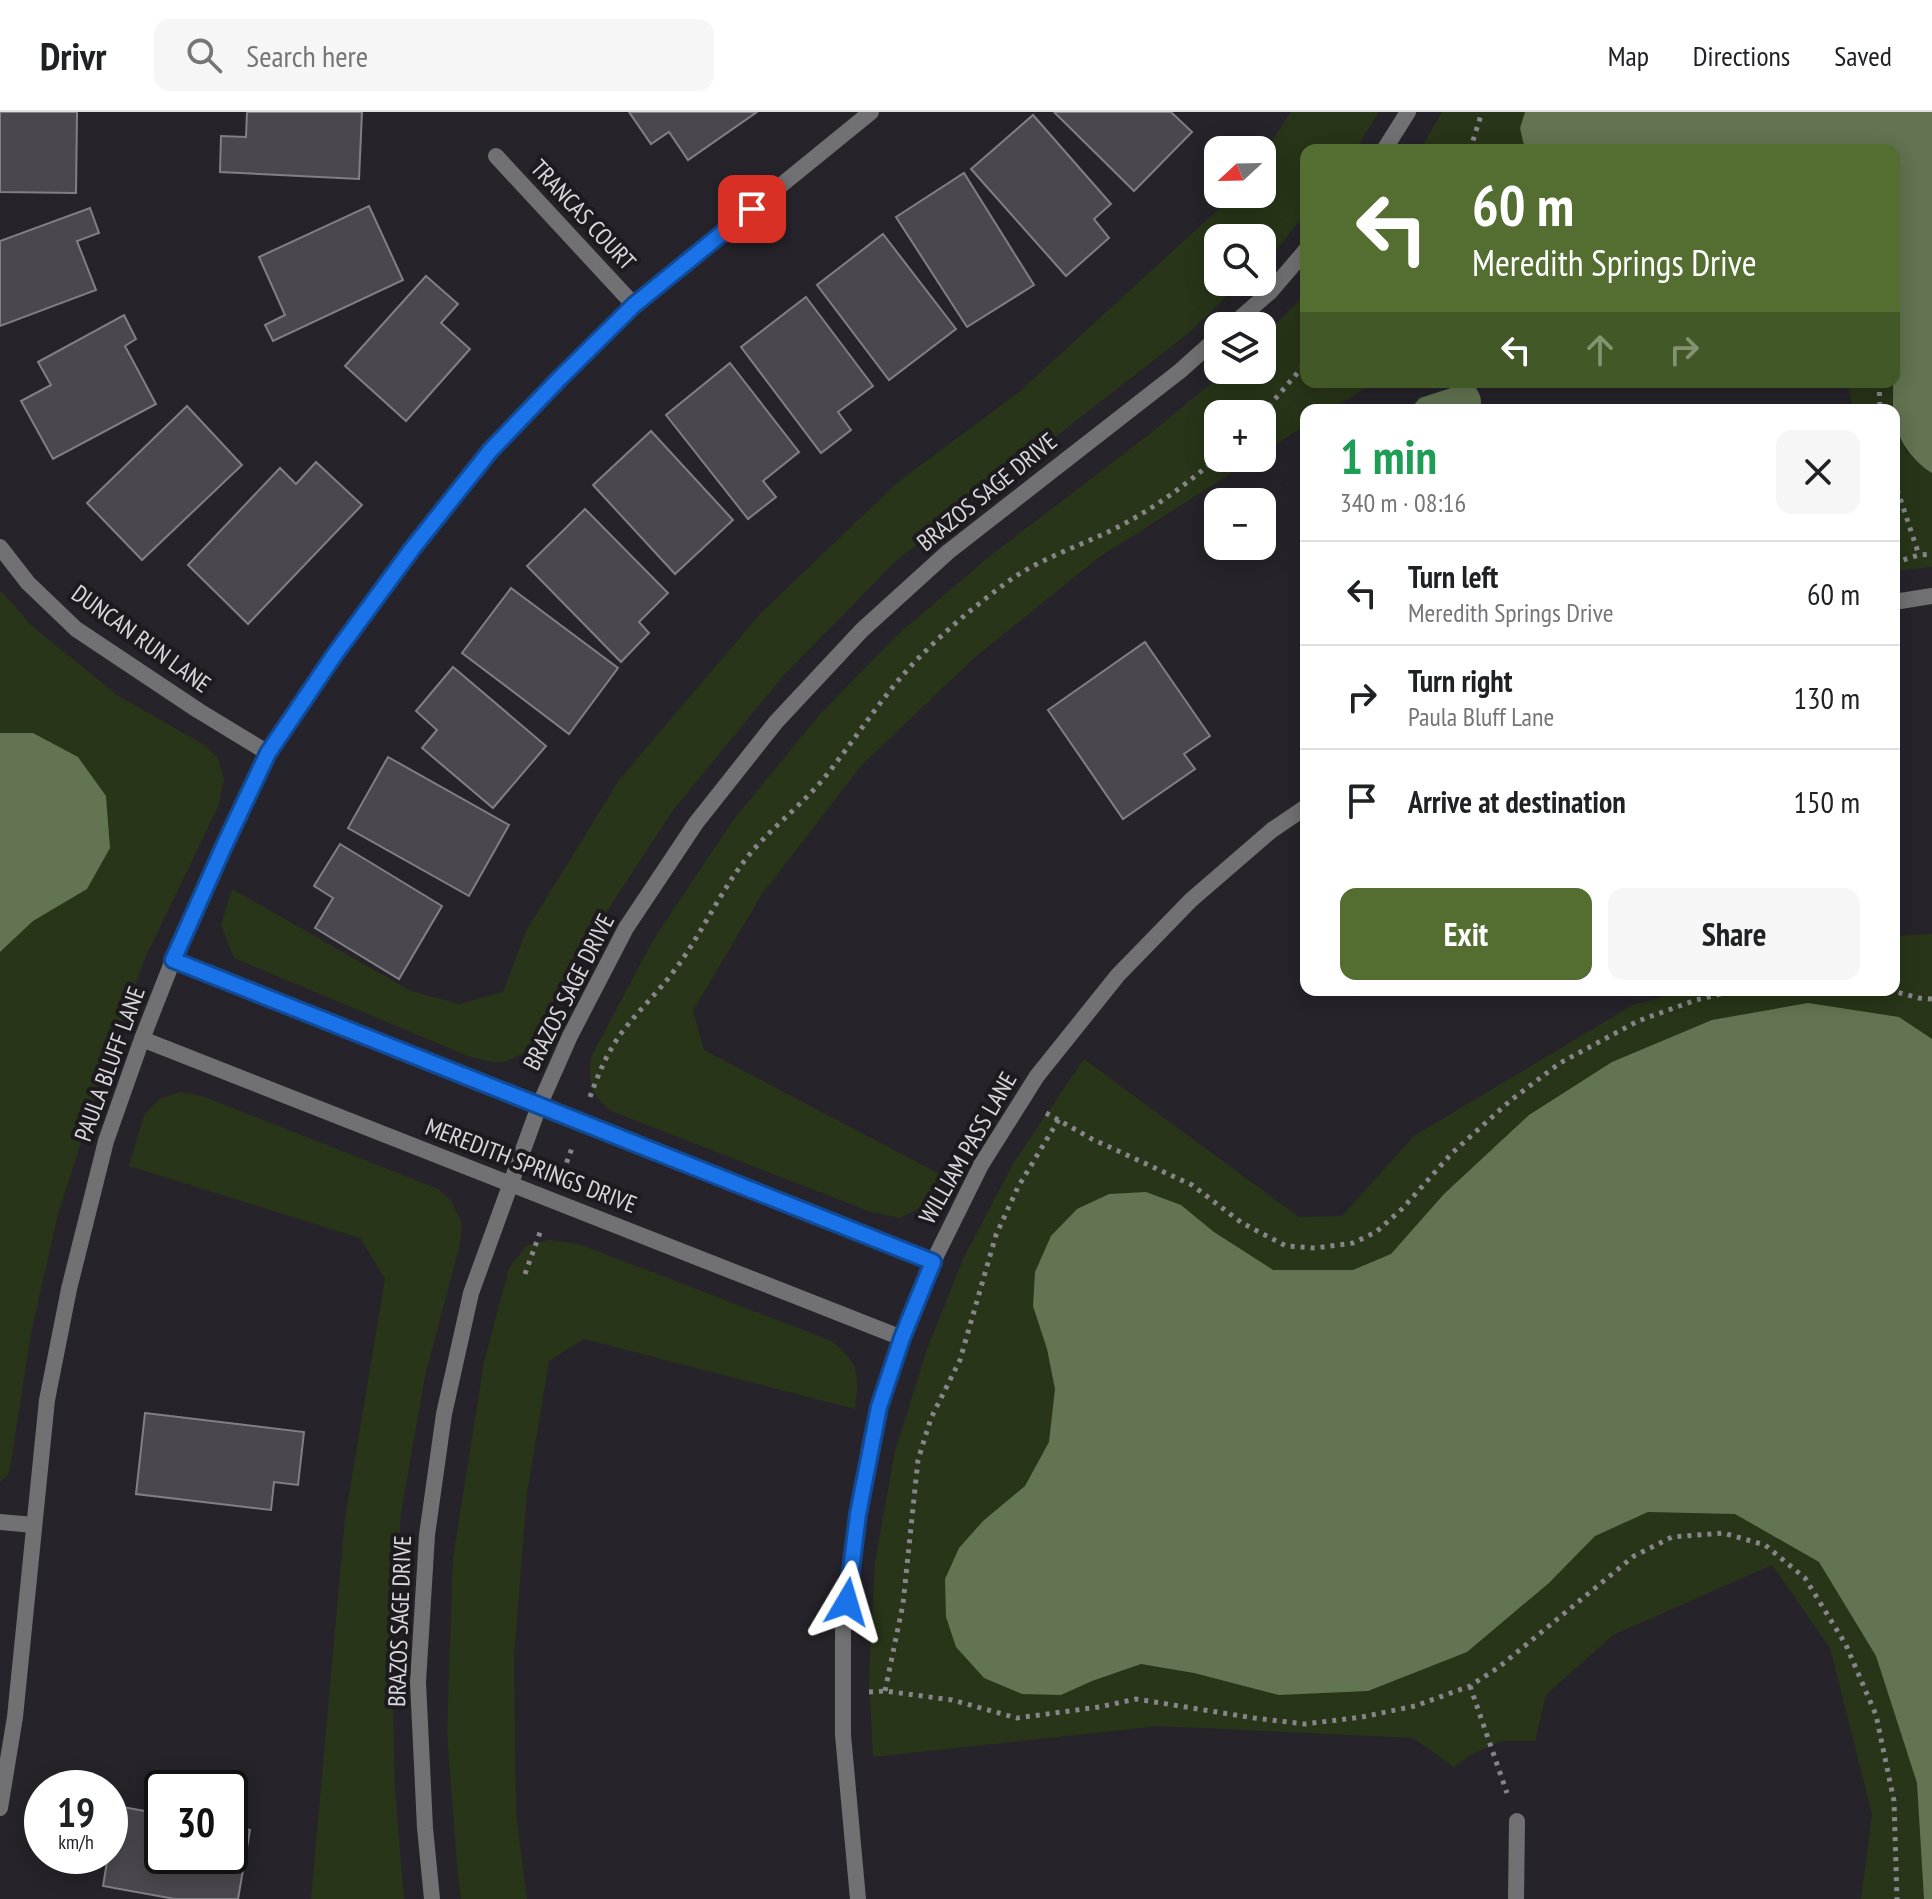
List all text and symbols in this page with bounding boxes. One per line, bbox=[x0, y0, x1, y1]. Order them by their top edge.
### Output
search box bbox=[154, 19, 714, 91]
text: Drivr bbox=[40, 31, 106, 80]
icon: search bbox=[182, 33, 226, 77]
text: Search here bbox=[246, 36, 368, 75]
text: Map bbox=[1608, 37, 1649, 74]
text: Directions bbox=[1693, 37, 1790, 74]
text: Saved bbox=[1834, 37, 1892, 74]
north arrow bbox=[1204, 136, 1276, 208]
map controls bbox=[1204, 136, 1276, 560]
street label: TRANCAS COURT bbox=[524, 153, 643, 277]
text: 60 m bbox=[1472, 169, 1574, 241]
pin bbox=[718, 175, 786, 243]
icon: left bbox=[1340, 176, 1444, 280]
icon: arrive bbox=[730, 187, 774, 231]
button: search bbox=[1204, 224, 1276, 296]
text: Meredith Springs Drive bbox=[1472, 239, 1757, 286]
button: layers bbox=[1204, 312, 1276, 384]
icon: left bbox=[1494, 328, 1538, 372]
icon: ahead bbox=[1578, 328, 1622, 372]
icon: right bbox=[1662, 328, 1706, 372]
button: + bbox=[1204, 400, 1276, 472]
text: 1 min bbox=[1340, 425, 1437, 487]
street label: BRAZOS SAGE DRIVE bbox=[910, 426, 1063, 558]
button: close bbox=[1776, 430, 1860, 514]
text: 340 m · 08:16 bbox=[1340, 486, 1466, 519]
button: − bbox=[1204, 488, 1276, 560]
text: Turn left bbox=[1408, 557, 1498, 596]
icon: left bbox=[1340, 571, 1384, 615]
text: 60 m bbox=[1807, 574, 1860, 613]
street label: DUNCAN RUN LANE bbox=[66, 578, 217, 699]
text: Meredith Springs Drive bbox=[1408, 596, 1614, 629]
text: Turn right bbox=[1408, 661, 1512, 700]
icon: right bbox=[1340, 675, 1384, 719]
text: 130 m bbox=[1794, 678, 1860, 717]
text: Paula Bluff Lane bbox=[1408, 700, 1554, 733]
icon: arrive bbox=[1340, 779, 1384, 823]
text: Arrive at destination bbox=[1408, 782, 1626, 821]
text: 150 m bbox=[1794, 782, 1860, 821]
button: Exit bbox=[1340, 888, 1592, 980]
button: Share bbox=[1608, 888, 1860, 980]
street label: BRAZOS SAGE DRIVE bbox=[516, 908, 621, 1075]
street label: PAULA BLUFF LANE bbox=[67, 982, 152, 1145]
street label: WILLIAM PASS LANE bbox=[912, 1066, 1024, 1229]
street label: MEREDITH SPRINGS DRIVE bbox=[421, 1111, 641, 1220]
street label: BRAZOS SAGE DRIVE bbox=[381, 1535, 418, 1707]
position arrow bbox=[805, 1560, 889, 1644]
speed limit sign: 30 bbox=[144, 1770, 248, 1874]
text: 19 bbox=[57, 1786, 95, 1838]
text: km/h bbox=[58, 1829, 94, 1855]

